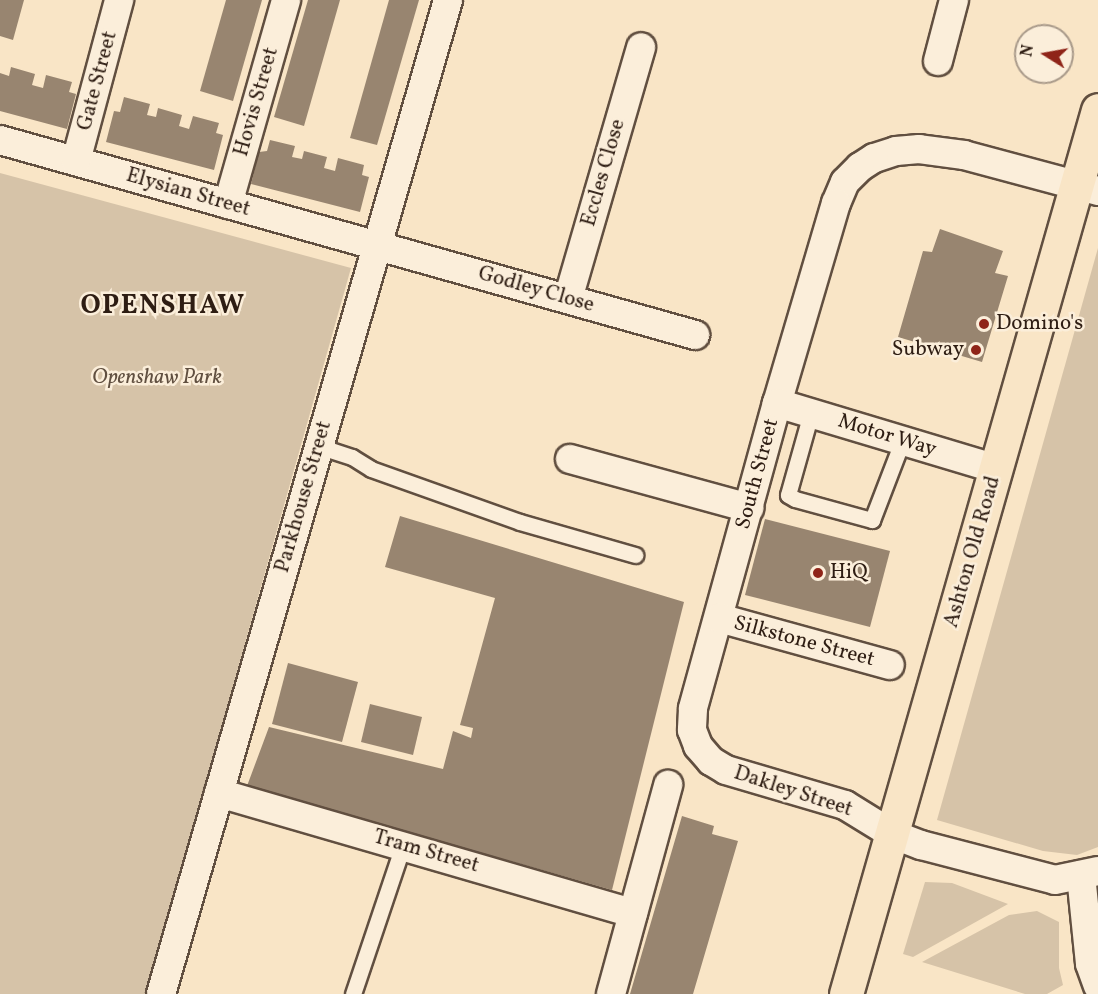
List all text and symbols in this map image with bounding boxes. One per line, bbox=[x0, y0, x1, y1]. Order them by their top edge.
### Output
north arrow bbox=[1014, 24, 1074, 84]
street label: Gate Street bbox=[73, 29, 123, 133]
text: N bbox=[1016, 43, 1040, 59]
street label: Hovis Street bbox=[229, 44, 285, 160]
street label: Eccles Close bbox=[577, 116, 631, 230]
street label: Elysian Street bbox=[123, 163, 253, 223]
street label: Godley Close bbox=[475, 261, 597, 319]
district label: OPENSHAW bbox=[80, 291, 246, 323]
place label: Domino's bbox=[996, 311, 1083, 337]
marker: Domino's bbox=[977, 317, 991, 331]
place label: Subway bbox=[892, 337, 964, 363]
marker: Subway bbox=[969, 343, 983, 357]
park label: Openshaw Park bbox=[92, 365, 222, 391]
street label: Motor Way bbox=[834, 409, 940, 463]
street label: South Street bbox=[731, 416, 785, 532]
street label: Parkhouse Street bbox=[270, 418, 338, 576]
street label: Ashton Old Road bbox=[939, 473, 1007, 631]
place label: HiQ bbox=[830, 560, 867, 586]
marker: HiQ bbox=[811, 566, 825, 580]
street label: Silkstone Street bbox=[731, 611, 877, 673]
street label: Dakley Street bbox=[730, 761, 856, 823]
street label: Tram Street bbox=[370, 825, 482, 879]

